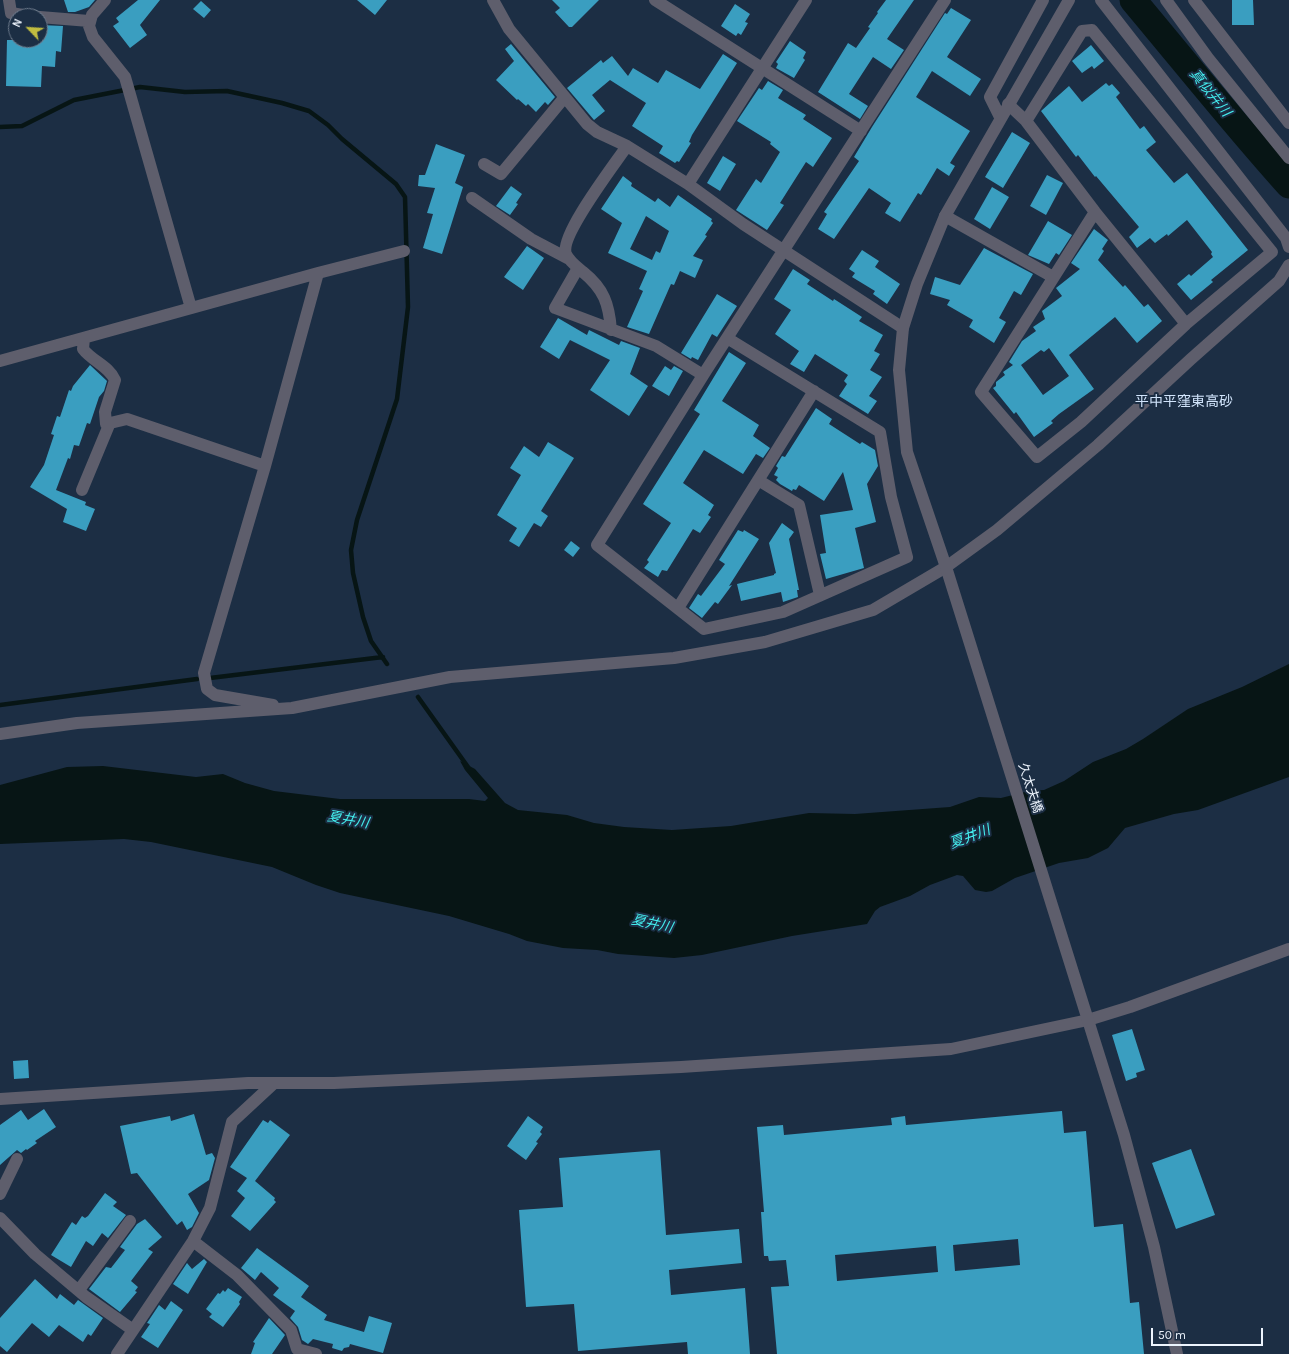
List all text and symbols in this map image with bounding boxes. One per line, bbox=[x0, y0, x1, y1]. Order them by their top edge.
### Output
north arrow bbox=[8, 8, 48, 48]
text: N bbox=[10, 17, 25, 29]
water label: 真似井川 bbox=[1186, 66, 1234, 120]
district label: 平中平窪東高砂 bbox=[1135, 394, 1233, 410]
street label: 久太夫橋 bbox=[1015, 761, 1045, 815]
water label: 夏井川 bbox=[326, 808, 370, 832]
water label: 夏井川 bbox=[947, 822, 993, 852]
water label: 夏井川 bbox=[630, 911, 674, 937]
scale bar bbox=[1153, 1320, 1265, 1346]
text: 50 m bbox=[1158, 1328, 1186, 1342]

